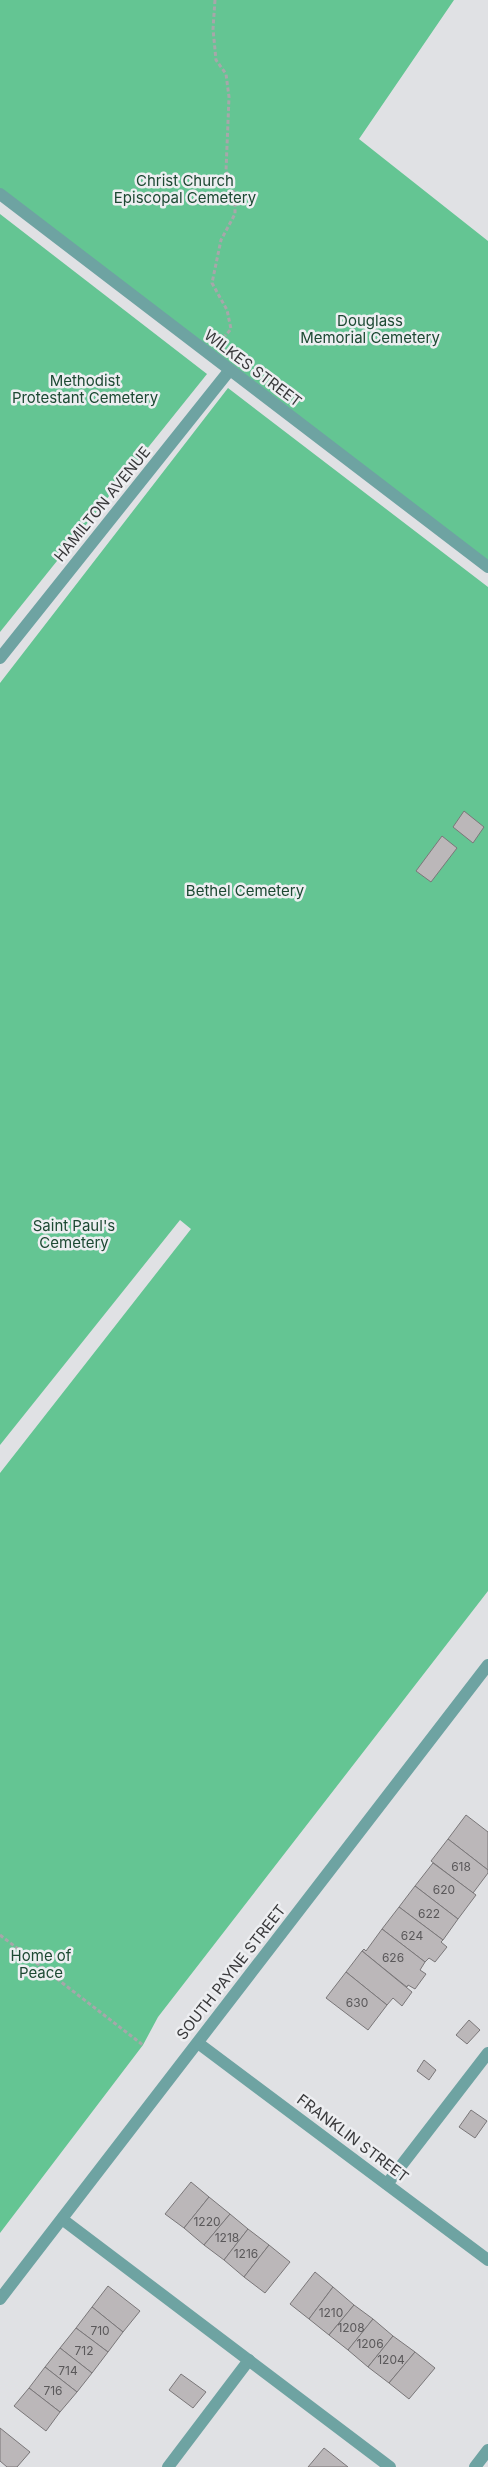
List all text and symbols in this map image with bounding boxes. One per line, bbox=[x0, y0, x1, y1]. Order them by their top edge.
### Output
park label: Christ Church Episcopal Cemetery bbox=[114, 171, 257, 207]
park label: Douglass Memorial Cemetery bbox=[300, 311, 440, 347]
street label: WILKES STREET bbox=[201, 325, 305, 411]
park label: Methodist Protestant Cemetery bbox=[12, 371, 159, 407]
street label: HAMILTON AVENUE bbox=[50, 443, 154, 565]
park label: Bethel Cemetery bbox=[186, 881, 305, 900]
park label: Saint Paul's Cemetery bbox=[33, 1216, 115, 1252]
house number: 618 bbox=[451, 1859, 471, 1874]
house number: 620 bbox=[433, 1882, 455, 1897]
street label: SOUTH PAYNE STREET bbox=[172, 1901, 290, 2043]
house number: 622 bbox=[418, 1906, 440, 1921]
house number: 624 bbox=[401, 1928, 423, 1943]
park label: Home of Peace bbox=[11, 1946, 72, 1982]
house number: 626 bbox=[382, 1950, 404, 1965]
house number: 630 bbox=[346, 1995, 368, 2010]
street label: FRANKLIN STREET bbox=[293, 2090, 413, 2186]
house number: 1220 bbox=[193, 2214, 221, 2229]
house number: 1218 bbox=[215, 2230, 239, 2245]
house number: 1216 bbox=[234, 2246, 258, 2261]
house number: 1210 bbox=[319, 2305, 343, 2320]
house number: 1208 bbox=[337, 2320, 365, 2335]
house number: 710 bbox=[90, 2323, 110, 2338]
house number: 1206 bbox=[356, 2336, 384, 2351]
house number: 712 bbox=[75, 2343, 94, 2358]
house number: 1204 bbox=[377, 2352, 405, 2367]
house number: 714 bbox=[58, 2363, 78, 2378]
house number: 716 bbox=[43, 2383, 63, 2398]

